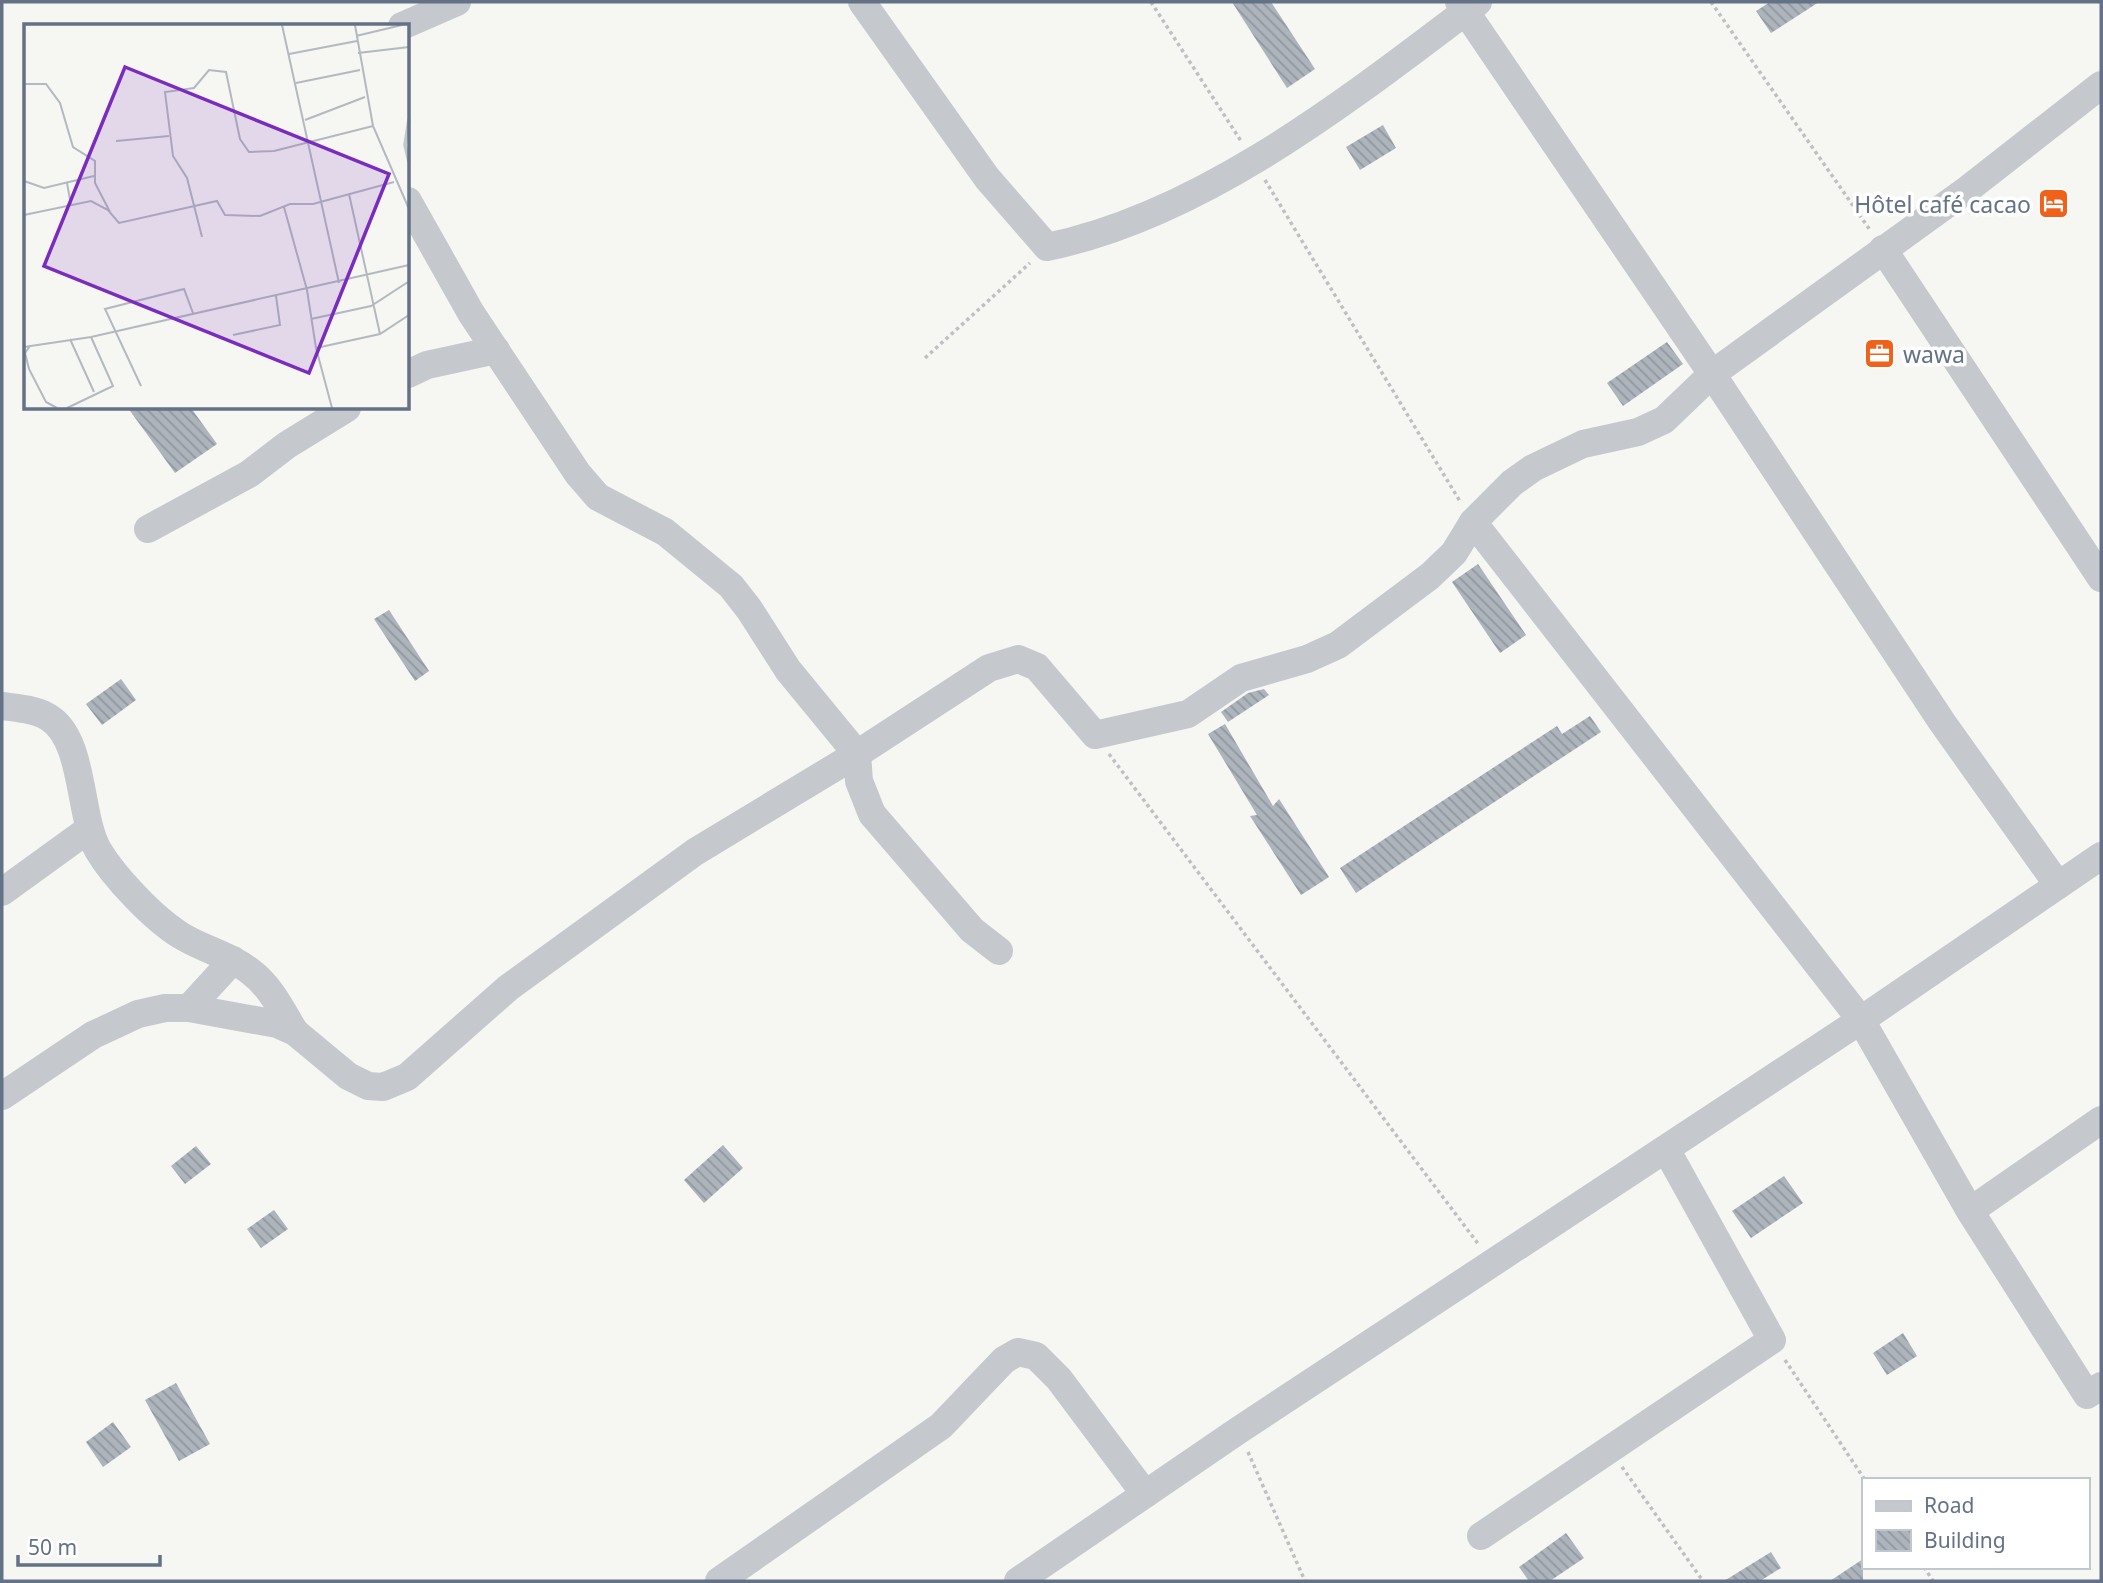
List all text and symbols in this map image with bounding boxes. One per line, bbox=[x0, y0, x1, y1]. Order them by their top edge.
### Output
inset map bbox=[24, 24, 410, 410]
hotel icon: Hôtel café cacao bbox=[2037, 187, 2071, 221]
place label: Hôtel café cacao bbox=[1854, 188, 2031, 220]
office icon: wawa bbox=[1863, 337, 1897, 371]
place label: wawa bbox=[1903, 338, 1965, 370]
legend bbox=[1862, 1478, 2089, 1569]
text: Road bbox=[1924, 1491, 1974, 1519]
scale bar bbox=[18, 1524, 159, 1568]
text: Building bbox=[1924, 1526, 2006, 1554]
text: 50 m bbox=[28, 1533, 77, 1561]

